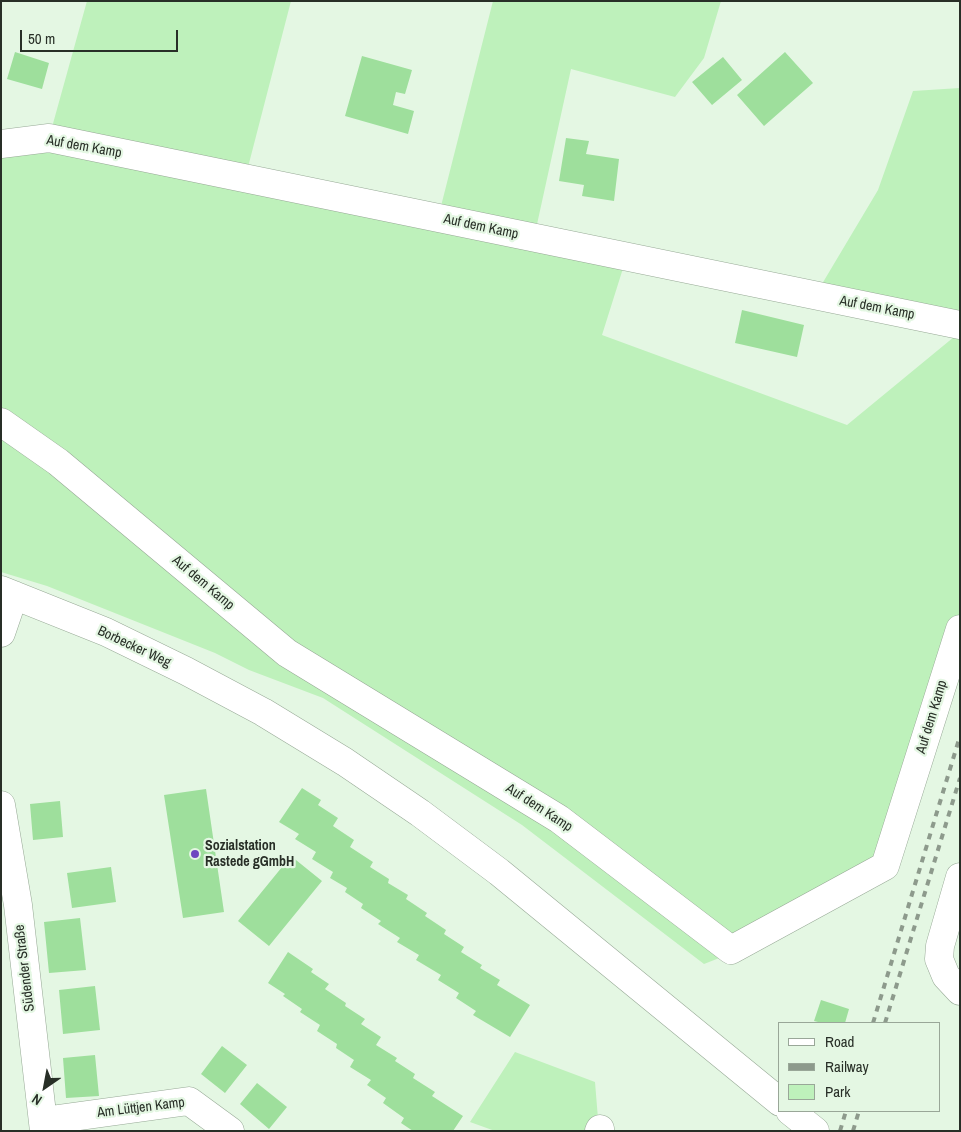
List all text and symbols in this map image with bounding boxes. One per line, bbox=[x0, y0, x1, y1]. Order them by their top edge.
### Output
scale bar bbox=[22, 20, 180, 52]
text: 50 m bbox=[28, 28, 55, 49]
street label: Auf dem Kamp bbox=[45, 132, 123, 162]
street label: Auf dem Kamp bbox=[442, 211, 520, 243]
street label: Auf dem Kamp bbox=[838, 293, 916, 323]
street label: Auf dem Kamp bbox=[169, 552, 237, 614]
street label: Borbecker Weg bbox=[95, 623, 173, 671]
street label: Auf dem Kamp bbox=[913, 678, 951, 756]
street label: Auf dem Kamp bbox=[503, 780, 575, 836]
place label: Sozialstation Rastede gGmbH bbox=[205, 838, 294, 870]
marker: Sozialstation Rastede gGmbH bbox=[189, 848, 201, 860]
street label: Südender Straße bbox=[11, 924, 39, 1012]
legend bbox=[778, 1022, 941, 1112]
text: Road bbox=[825, 1031, 854, 1052]
text: Railway bbox=[825, 1056, 869, 1077]
north arrow bbox=[20, 1062, 70, 1112]
text: Park bbox=[825, 1081, 850, 1102]
text: N bbox=[28, 1090, 45, 1109]
street label: Am Lüttjen Kamp bbox=[96, 1094, 186, 1122]

